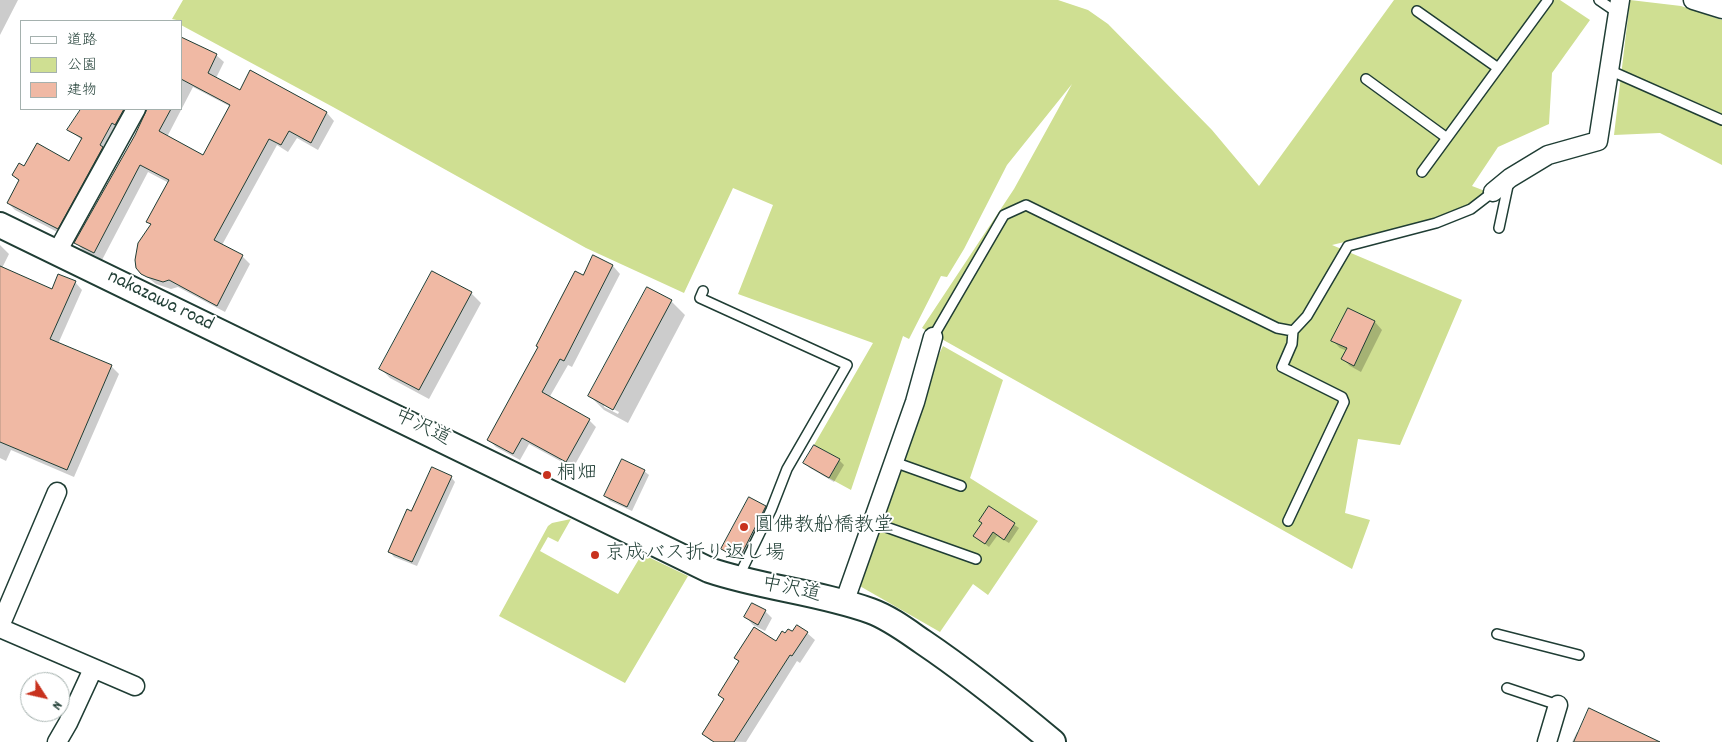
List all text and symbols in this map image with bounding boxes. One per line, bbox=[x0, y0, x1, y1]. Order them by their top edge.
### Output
legend bbox=[20, 20, 182, 110]
text: 道路 bbox=[67, 30, 97, 52]
text: 公園 bbox=[67, 55, 97, 77]
text: 建物 bbox=[67, 80, 97, 102]
street label: nakazawa road bbox=[103, 266, 217, 338]
street label: 中沢道 bbox=[390, 405, 454, 453]
place label: 桐畑 bbox=[557, 463, 597, 487]
marker: 桐畑 bbox=[541, 469, 553, 481]
place label: 圓佛教船橋教堂 bbox=[754, 515, 894, 539]
marker: 圓佛教船橋教堂 bbox=[738, 521, 750, 533]
place label: 京成バス折り返し場 bbox=[605, 543, 785, 567]
marker: 京成バス折り返し場 bbox=[589, 549, 601, 561]
street label: 中沢道 bbox=[759, 573, 823, 609]
north arrow bbox=[20, 672, 70, 722]
text: N bbox=[46, 696, 67, 714]

